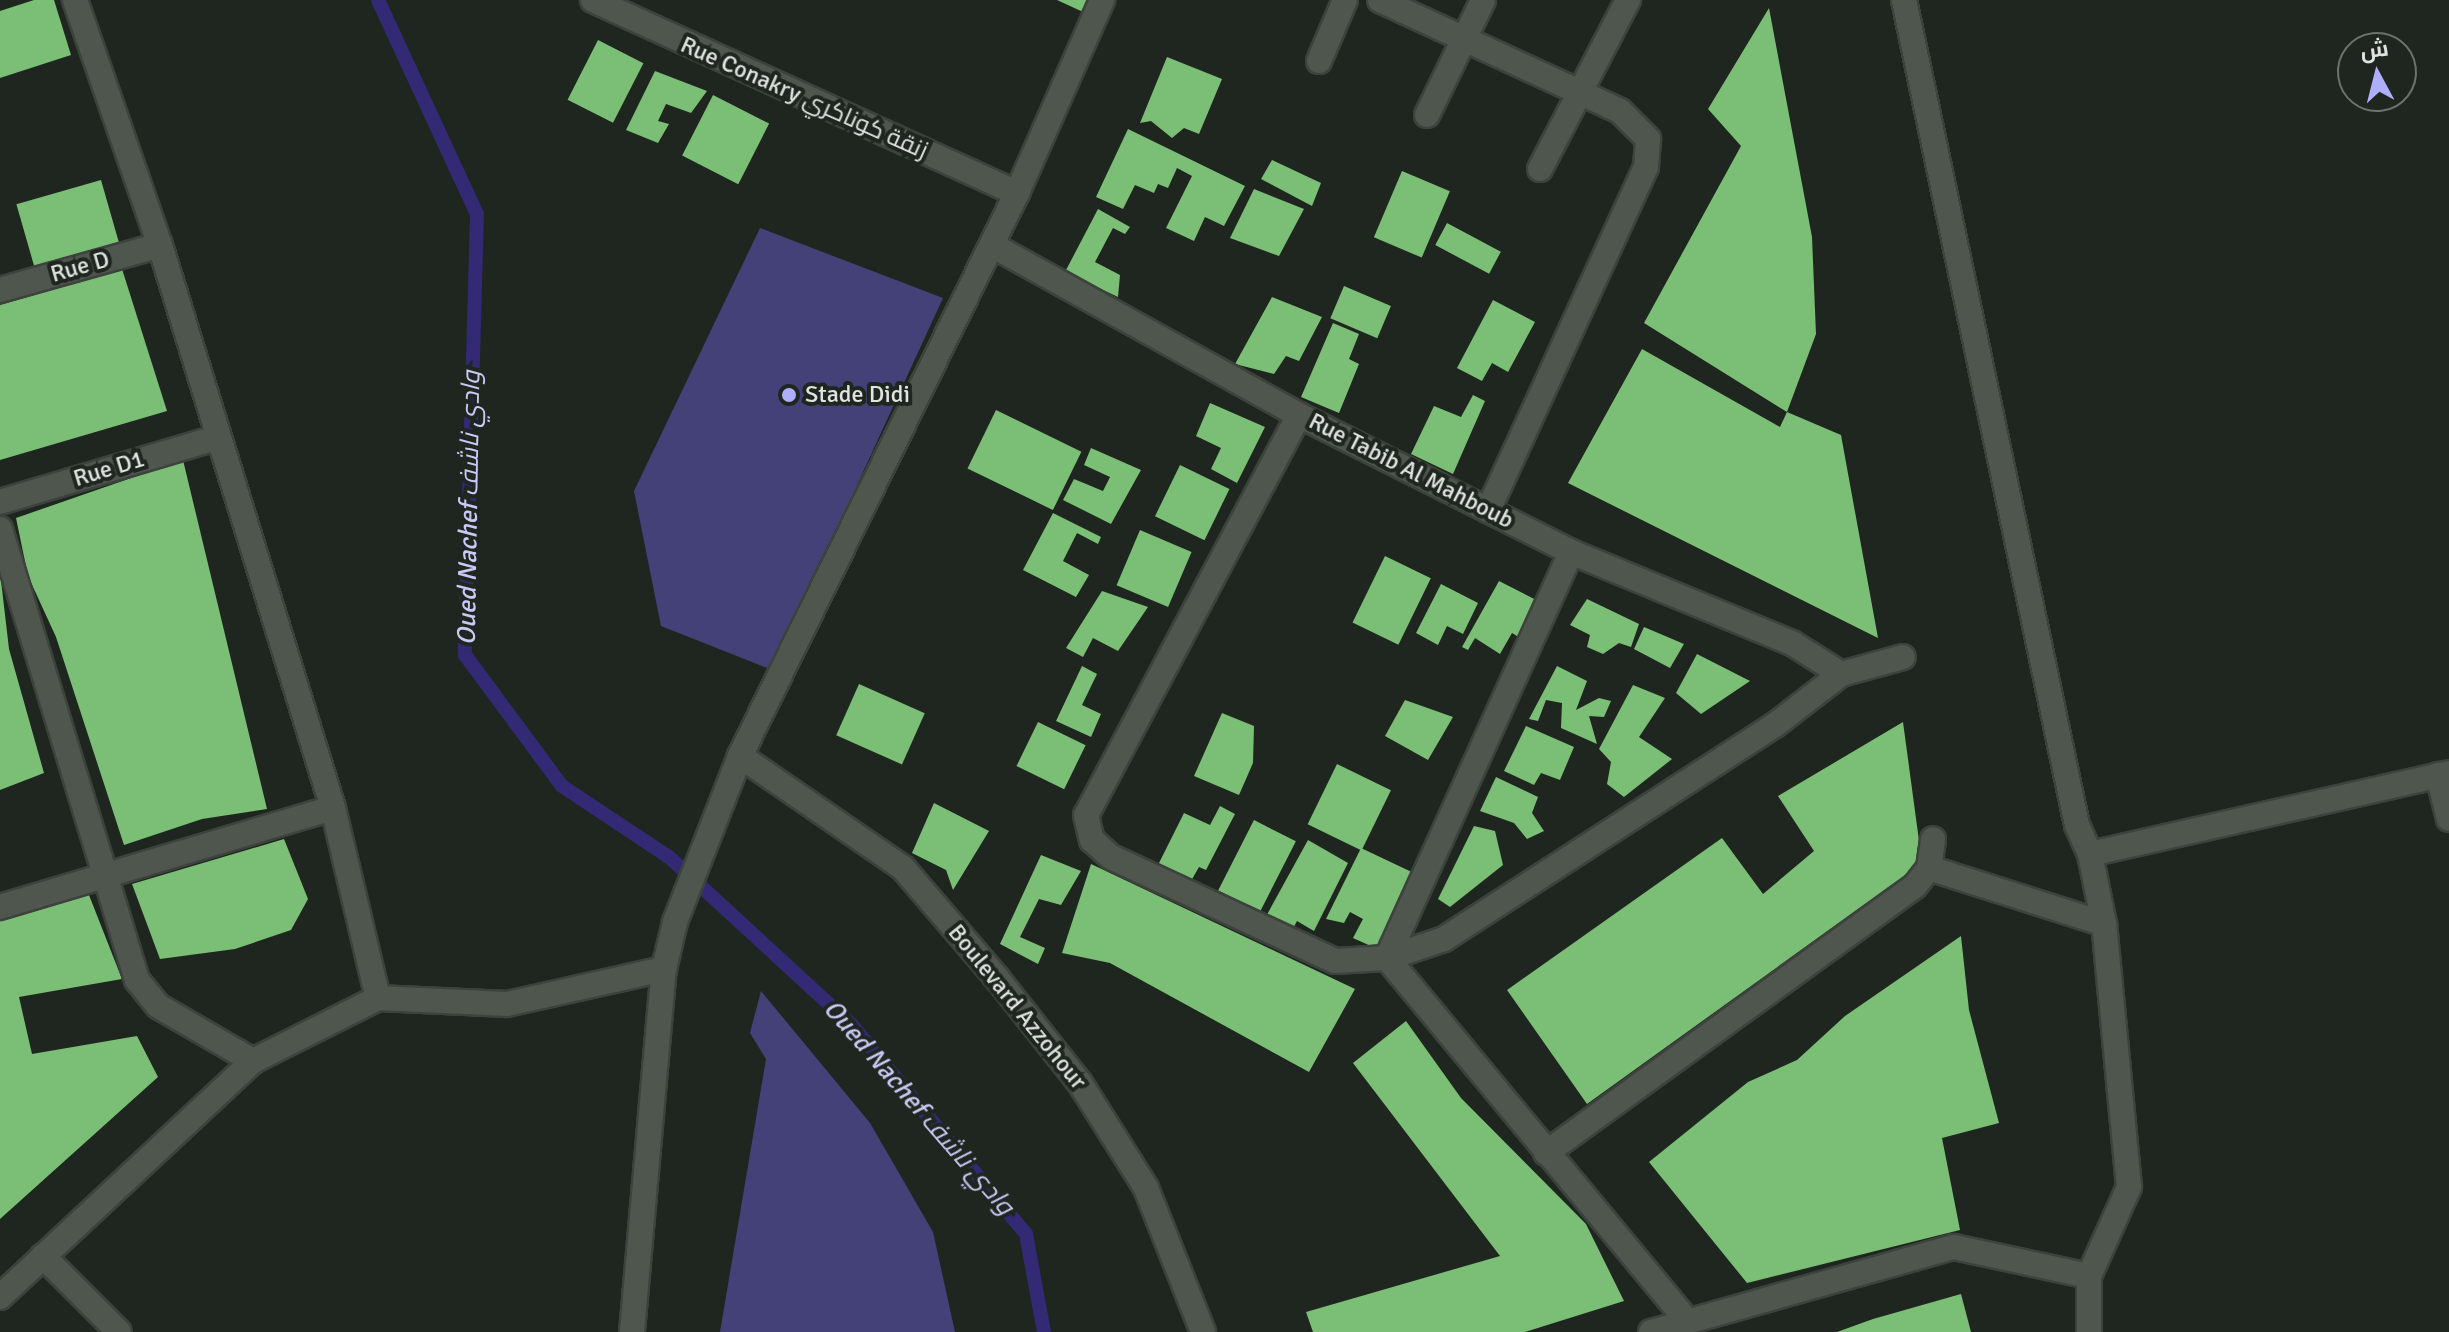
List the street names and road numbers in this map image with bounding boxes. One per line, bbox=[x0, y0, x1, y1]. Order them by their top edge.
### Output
street label: Rue Conakry زنقة كوناكري bbox=[676, 30, 932, 166]
street label: Rue D bbox=[47, 245, 113, 289]
street label: Rue Tabib Al Mahboub bbox=[1304, 407, 1518, 535]
street label: Rue D1 bbox=[70, 445, 148, 493]
street label: Boulevard Azzohour bbox=[942, 919, 1092, 1095]

